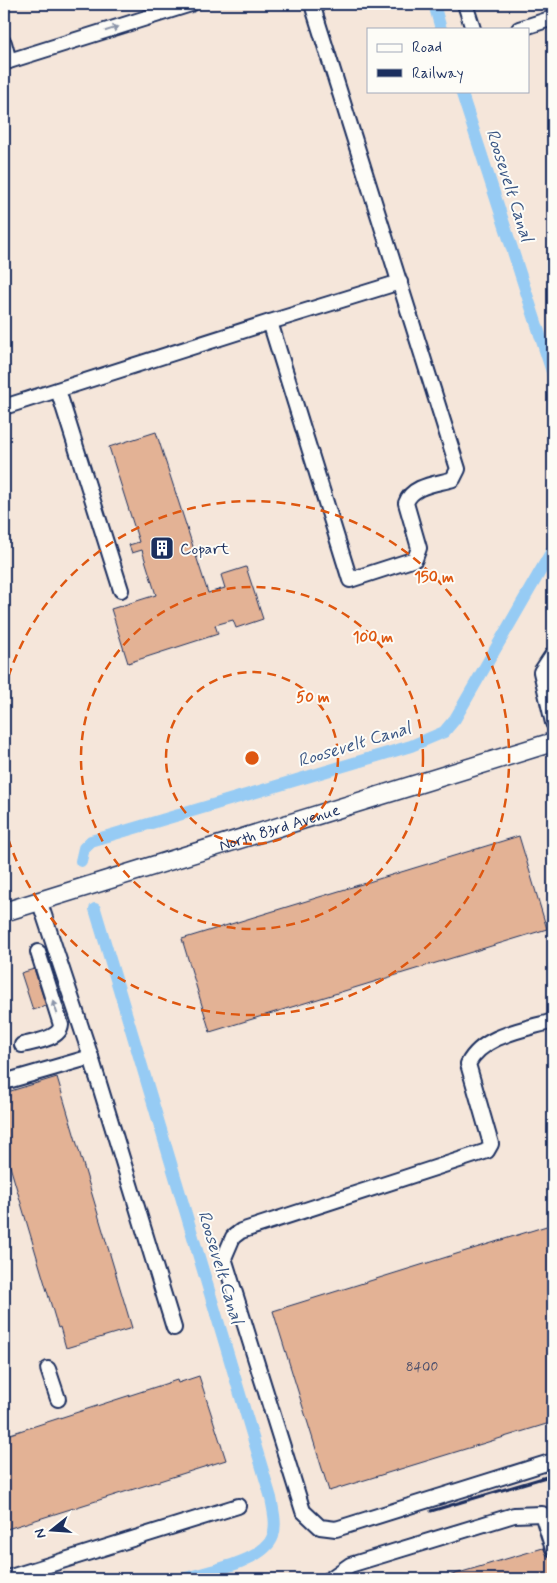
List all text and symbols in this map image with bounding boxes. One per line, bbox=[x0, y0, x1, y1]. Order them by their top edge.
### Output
one-way arrow bbox=[105, 24, 120, 32]
legend bbox=[367, 28, 530, 92]
text: Road bbox=[412, 38, 442, 58]
text: Railway bbox=[412, 64, 464, 84]
water label: Roosevelt Canal bbox=[480, 126, 539, 246]
building icon: Copart bbox=[149, 535, 175, 561]
place label: Copart bbox=[180, 539, 230, 560]
text: 150 m bbox=[414, 568, 454, 588]
text: 100 m bbox=[353, 628, 393, 648]
text: 50 m bbox=[296, 688, 330, 708]
water label: Roosevelt Canal bbox=[295, 716, 415, 774]
centre of rings bbox=[243, 749, 261, 767]
street label: North 83rd Avenue bbox=[217, 800, 343, 857]
one-way arrow bbox=[51, 999, 59, 1014]
water label: Roosevelt Canal bbox=[191, 1208, 249, 1328]
house number: 8400 bbox=[406, 1358, 438, 1376]
north arrow bbox=[28, 1506, 78, 1556]
text: N bbox=[31, 1526, 50, 1541]

